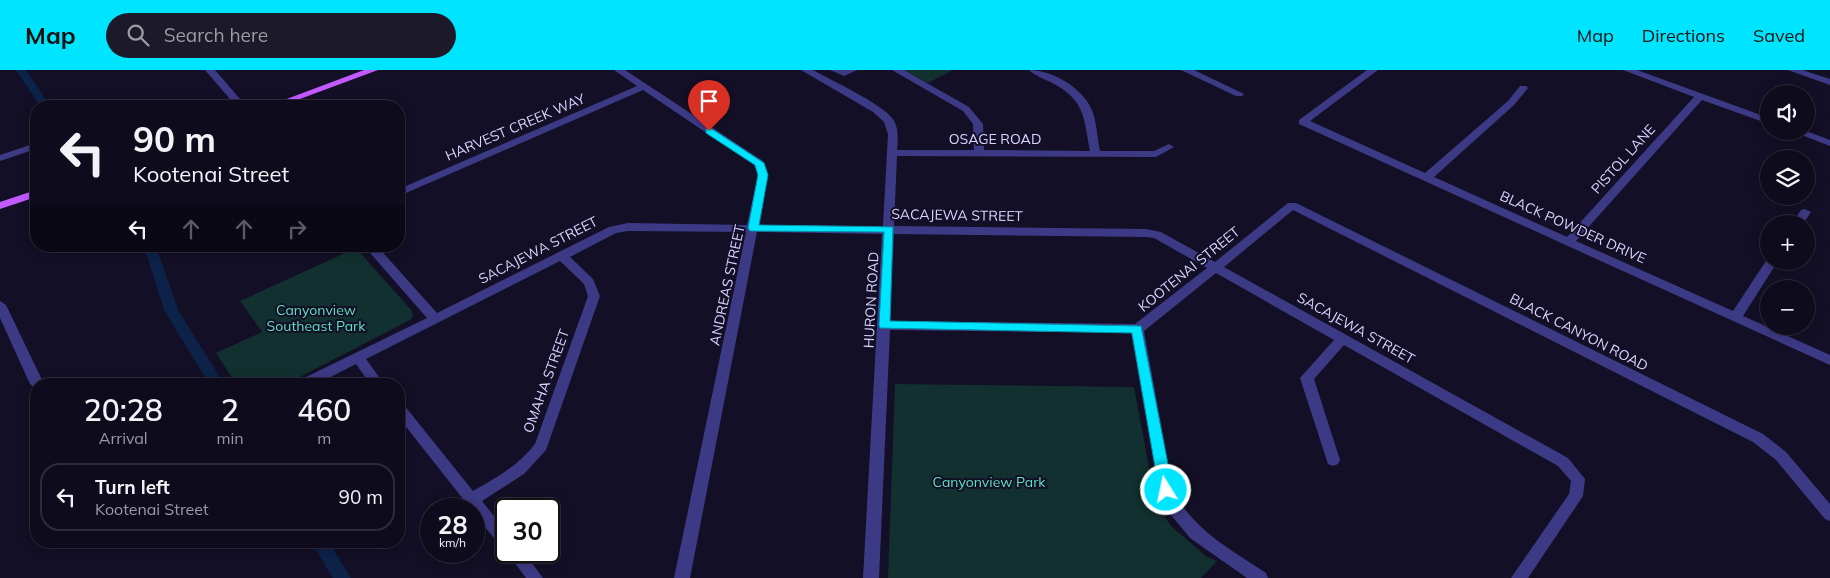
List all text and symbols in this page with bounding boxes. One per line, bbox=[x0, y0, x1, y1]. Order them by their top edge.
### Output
search box bbox=[106, 13, 456, 58]
text: Map bbox=[25, 20, 76, 50]
icon: search bbox=[124, 21, 152, 49]
text: Search here bbox=[164, 23, 268, 47]
text: Map bbox=[1577, 24, 1614, 47]
text: Directions bbox=[1642, 24, 1725, 47]
text: Saved bbox=[1753, 24, 1805, 47]
pin bbox=[688, 80, 730, 131]
map controls bbox=[1760, 85, 1815, 335]
button: sound bbox=[1760, 85, 1815, 140]
icon: arrive bbox=[695, 87, 723, 115]
street label: HARVEST CREEK WAY bbox=[442, 89, 588, 165]
text: 90 m bbox=[133, 117, 216, 161]
icon: left bbox=[50, 120, 115, 185]
street label: PISTOL LANE bbox=[1587, 120, 1659, 198]
street label: OSAGE ROAD bbox=[949, 130, 1041, 148]
button: layers bbox=[1760, 150, 1815, 205]
text: Kootenai Street bbox=[133, 160, 289, 188]
street label: BLACK POWDER DRIVE bbox=[1497, 187, 1649, 267]
street label: SACAJEWA STREET bbox=[891, 205, 1023, 225]
street label: SACAJEWA STREET bbox=[475, 212, 601, 288]
icon: left bbox=[124, 215, 152, 243]
icon: ahead bbox=[177, 215, 205, 243]
icon: ahead bbox=[230, 215, 258, 243]
icon: right bbox=[283, 215, 311, 243]
button: + bbox=[1760, 215, 1815, 270]
street label: ANDREAS STREET bbox=[705, 222, 749, 347]
street label: KOOTENAI STREET bbox=[1135, 222, 1244, 316]
street label: HURON ROAD bbox=[859, 251, 883, 349]
button: − bbox=[1760, 280, 1815, 335]
street label: SACAJEWA STREET bbox=[1294, 288, 1418, 368]
street label: BLACK CANYON ROAD bbox=[1507, 289, 1651, 375]
park label: Canyonview Southeast Park bbox=[267, 301, 366, 335]
street label: OMAHA STREET bbox=[519, 326, 573, 435]
text: 20:28 bbox=[84, 391, 163, 429]
text: 2 bbox=[221, 391, 239, 429]
text: 460 bbox=[297, 391, 351, 429]
text: Arrival bbox=[99, 428, 148, 448]
text: min bbox=[216, 428, 244, 448]
text: m bbox=[317, 428, 331, 448]
position arrow bbox=[1139, 463, 1191, 515]
park label: Canyonview Park bbox=[933, 473, 1046, 491]
text: Turn left bbox=[95, 475, 170, 499]
icon: left bbox=[52, 483, 80, 511]
text: 90 m bbox=[339, 485, 383, 509]
speed limit sign: 30 bbox=[495, 498, 560, 563]
text: Kootenai Street bbox=[95, 499, 209, 519]
text: 28 bbox=[437, 509, 468, 540]
text: km/h bbox=[439, 535, 466, 550]

